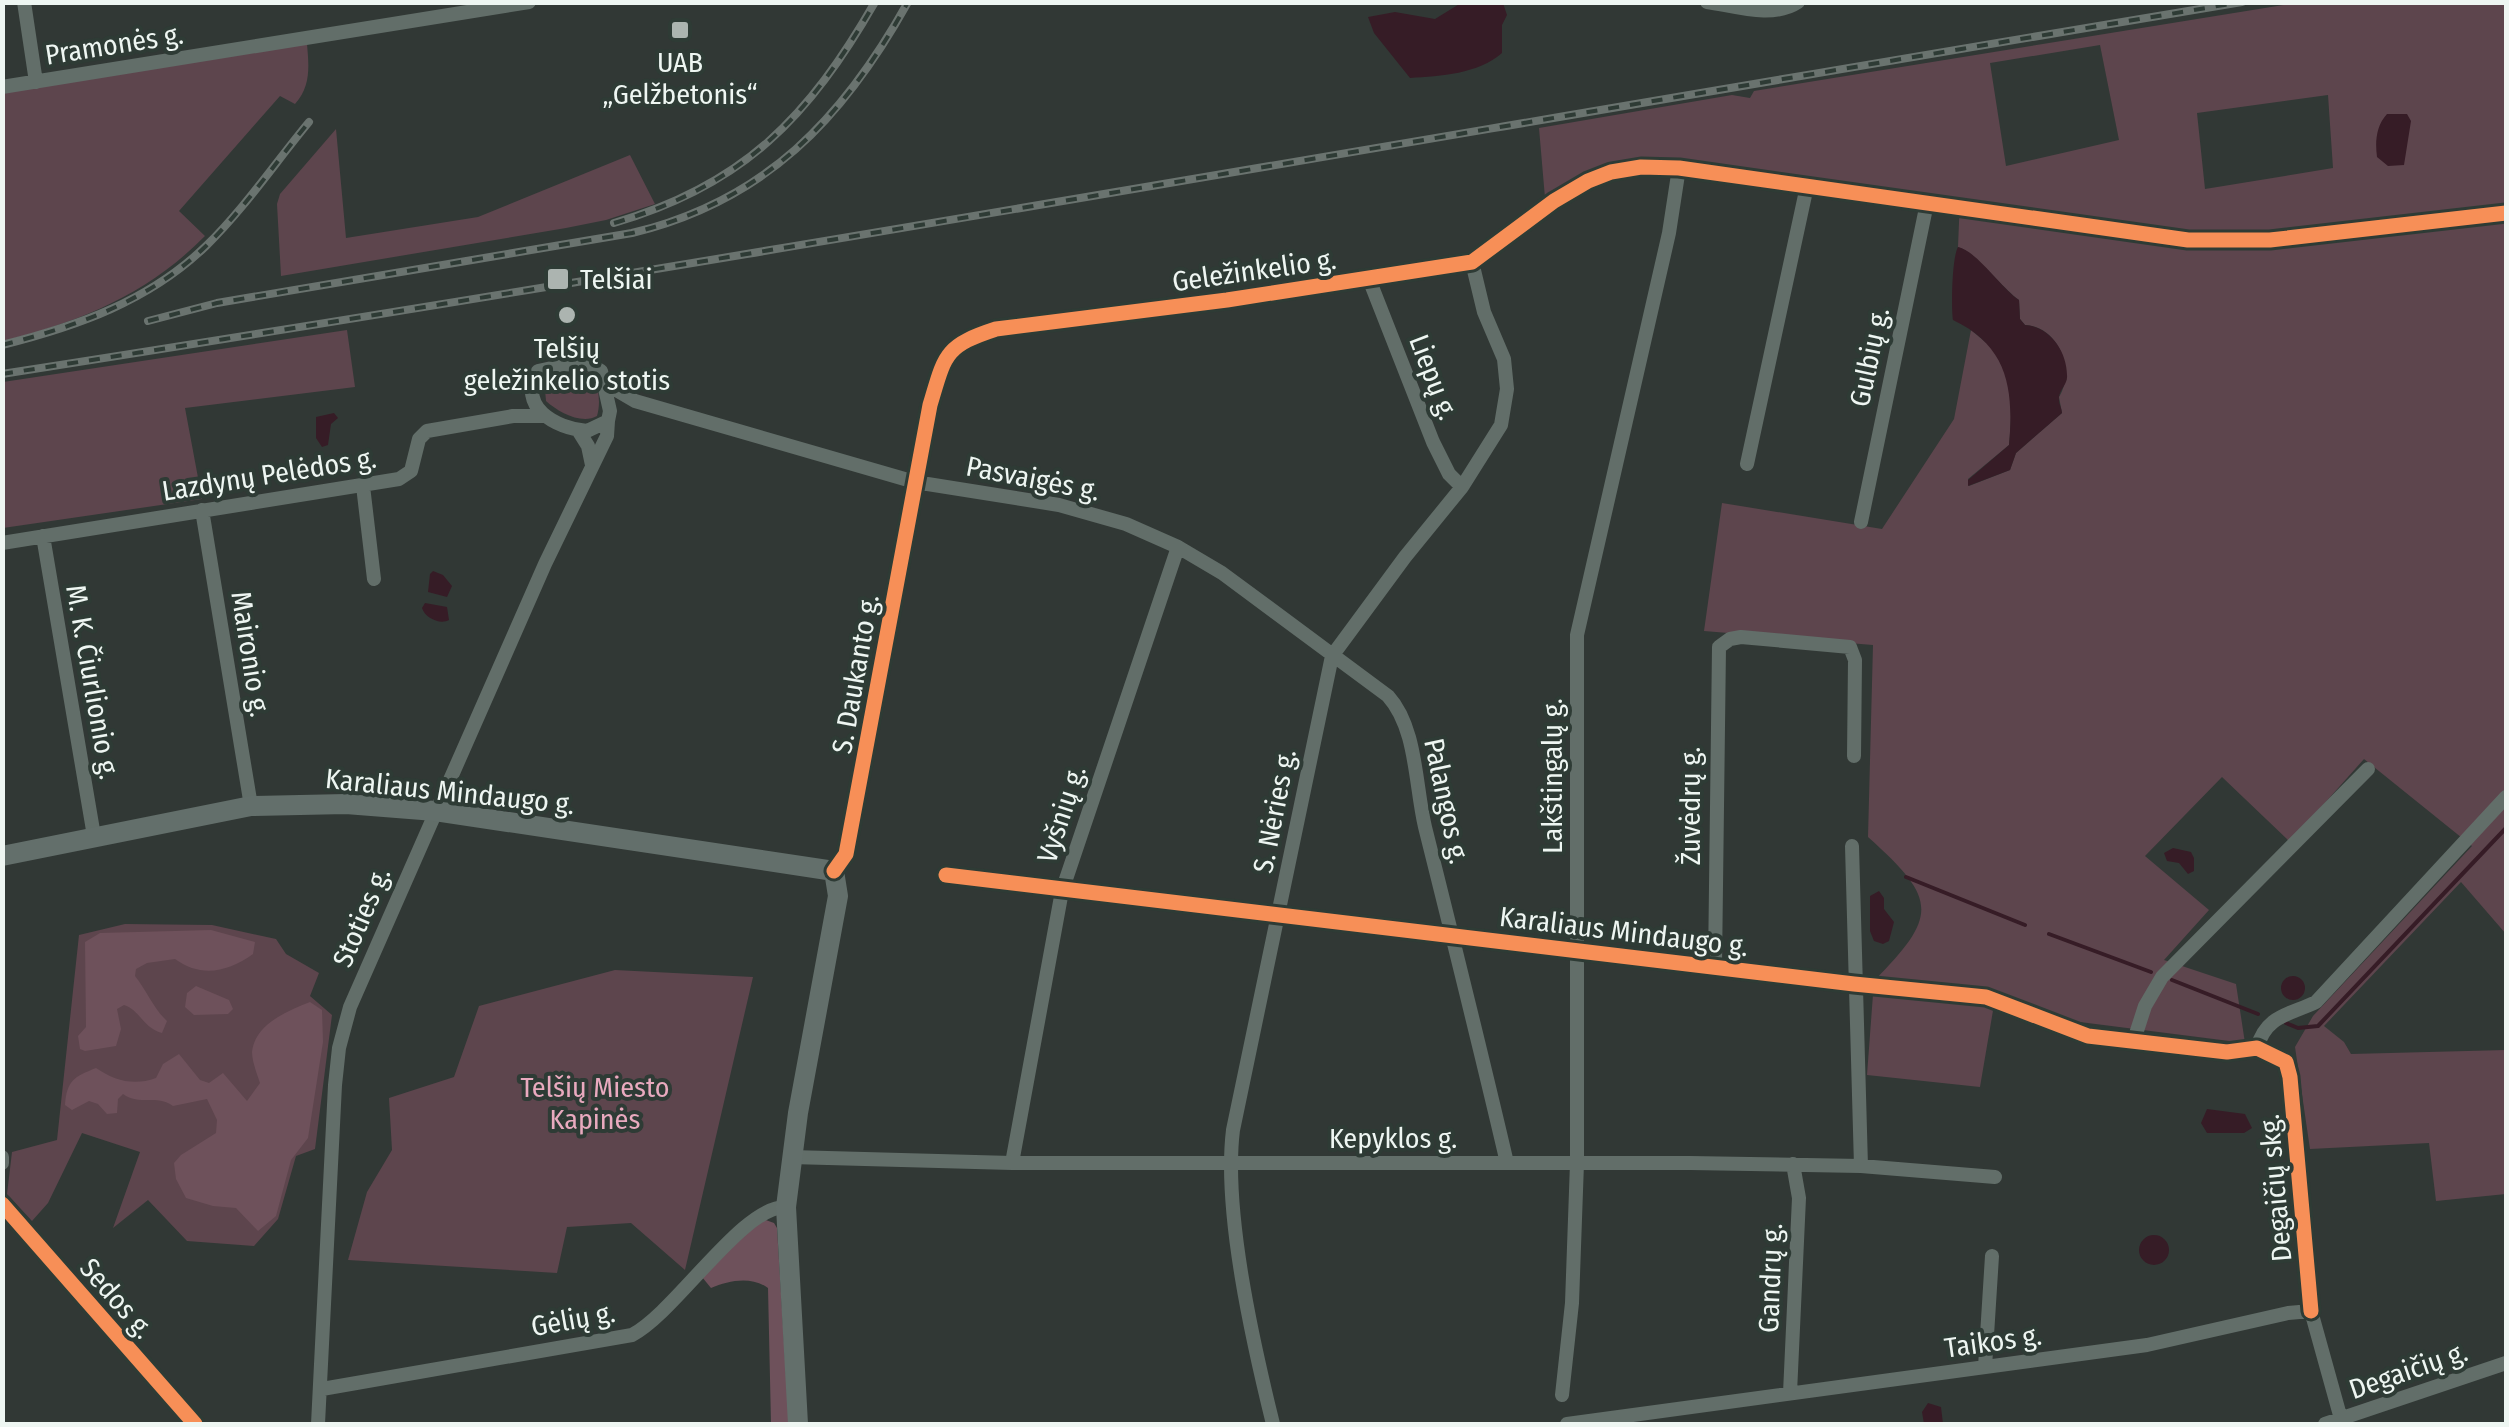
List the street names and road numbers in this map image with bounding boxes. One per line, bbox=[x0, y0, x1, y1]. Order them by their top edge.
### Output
street label: Pramonės g. bbox=[43, 17, 185, 72]
street label: Geležinkelio g. bbox=[1170, 243, 1338, 298]
street label: Gulbių g. bbox=[1843, 305, 1896, 410]
street label: Liepų g. bbox=[1402, 330, 1465, 424]
street label: Lazdynų Pelėdos g. bbox=[160, 441, 379, 508]
street label: Pasvaigės g. bbox=[963, 449, 1102, 508]
street label: M. K. Čiurlionio g. bbox=[59, 582, 126, 782]
street label: Maironio g. bbox=[224, 589, 277, 719]
street label: S. Daukanto g. bbox=[825, 592, 886, 756]
street label: Lakštingalų g. bbox=[1536, 698, 1569, 854]
street label: Palangos g. bbox=[1417, 735, 1476, 867]
street label: S. Nėries g. bbox=[1246, 746, 1303, 876]
street label: Žuvėdrų g. bbox=[1674, 747, 1707, 865]
street label: Vyšnių g. bbox=[1030, 761, 1093, 867]
street label: Karaliaus Mindaugo g. bbox=[324, 762, 576, 821]
street label: Stoties g. bbox=[326, 862, 397, 972]
street label: Karaliaus Mindaugo g. bbox=[1498, 900, 1750, 963]
street label: Degaičių skg. bbox=[2253, 1113, 2298, 1263]
street label: Kepyklos g. bbox=[1329, 1122, 1457, 1155]
street label: Gandrų g. bbox=[1752, 1223, 1789, 1333]
street label: Sedos g. bbox=[73, 1252, 160, 1345]
street label: Gėlių g. bbox=[529, 1296, 618, 1343]
street label: Taikos g. bbox=[1942, 1318, 2044, 1365]
street label: Degaičių g. bbox=[2345, 1335, 2472, 1406]

